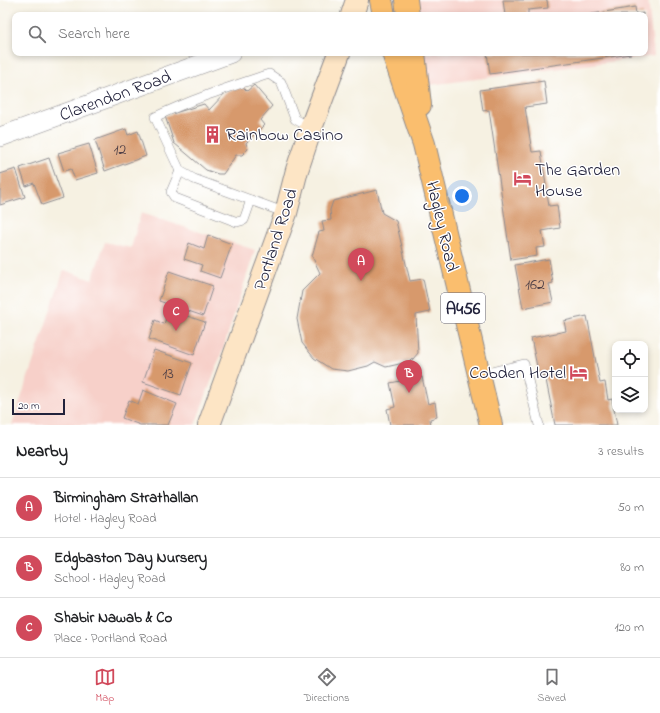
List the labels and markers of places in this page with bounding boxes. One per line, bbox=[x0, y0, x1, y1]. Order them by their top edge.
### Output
place label: Rainbow Casino bbox=[226, 123, 343, 149]
building icon: Rainbow Casino bbox=[203, 124, 223, 144]
place label: The Garden House bbox=[535, 158, 620, 205]
hotel icon: The Garden House bbox=[512, 169, 532, 189]
pin: A bbox=[348, 248, 374, 281]
pin: C bbox=[163, 298, 189, 331]
pin: B bbox=[396, 360, 422, 393]
place label: Cobden Hotel bbox=[469, 361, 566, 387]
hotel icon: Cobden Hotel bbox=[569, 362, 589, 382]

